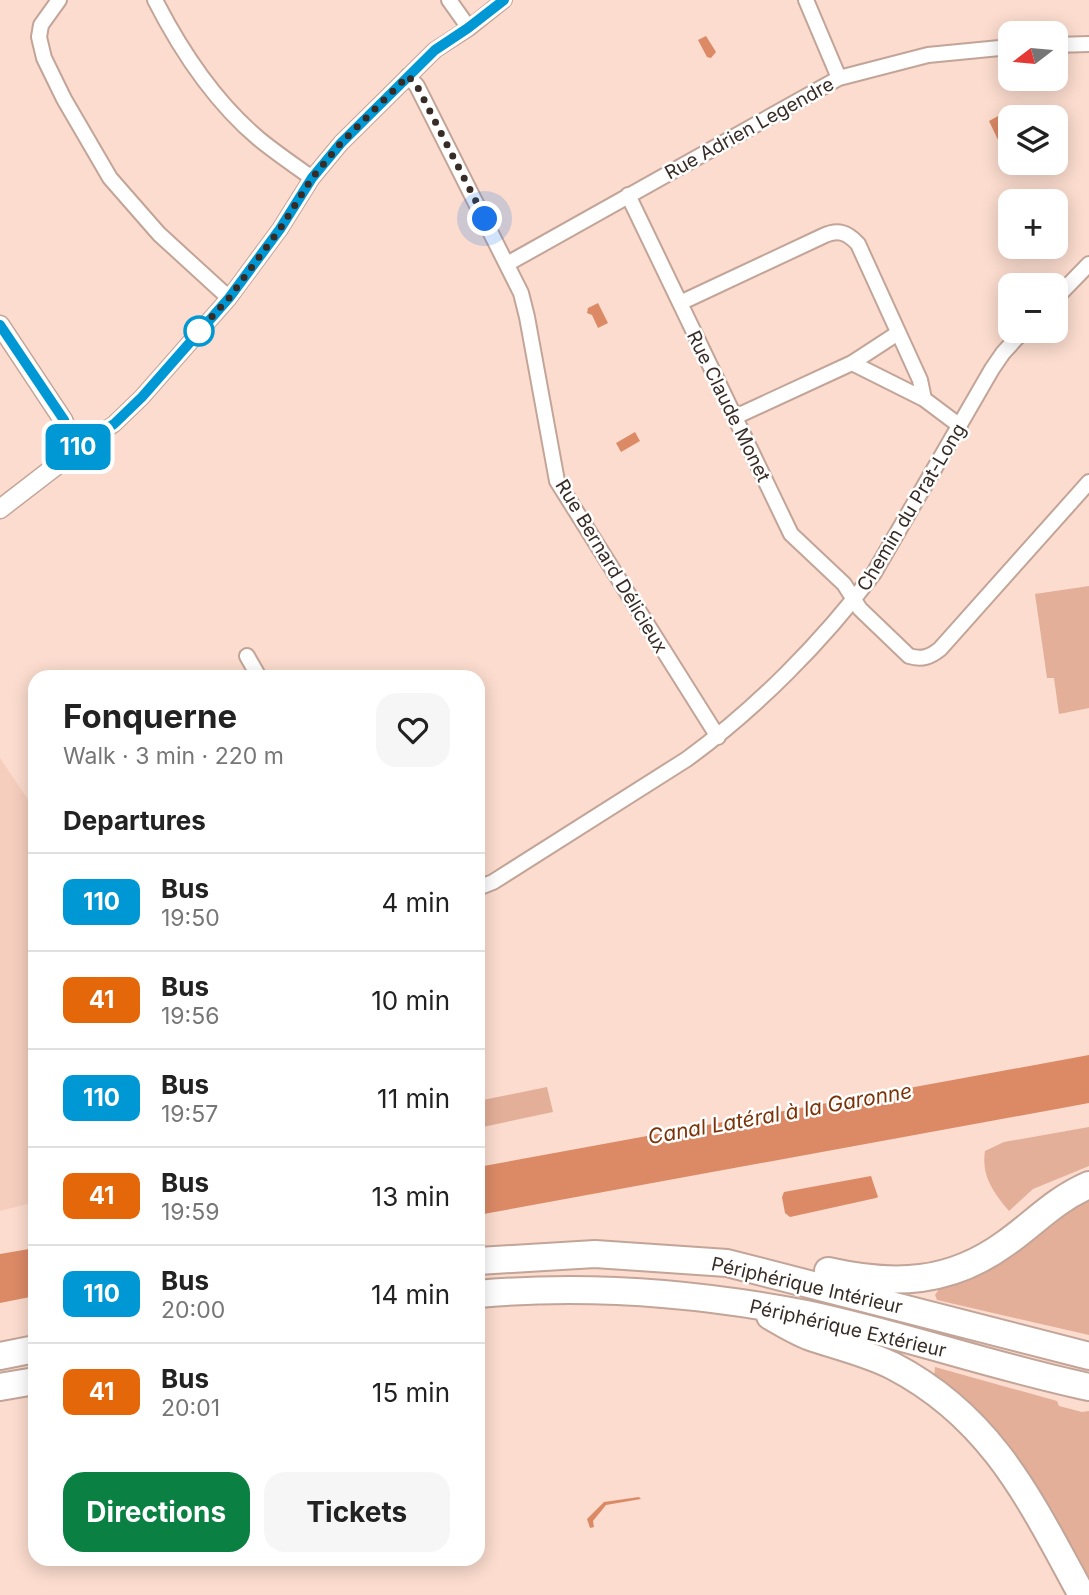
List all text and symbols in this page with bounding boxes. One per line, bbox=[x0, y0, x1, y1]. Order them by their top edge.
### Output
north arrow bbox=[998, 21, 1068, 91]
map controls bbox=[998, 21, 1068, 343]
street label: Rue Adrien Legendre bbox=[661, 72, 838, 184]
button: layers bbox=[998, 105, 1068, 175]
button: + bbox=[998, 189, 1068, 259]
your location bbox=[467, 201, 502, 236]
button: − bbox=[998, 273, 1068, 343]
unlabelled marker bbox=[184, 316, 214, 346]
street label: Rue Claude Monet bbox=[682, 327, 775, 486]
street label: Chemin du Prat-Long bbox=[852, 419, 971, 595]
line badge: 110 bbox=[38, 424, 118, 470]
text: 110 bbox=[60, 432, 96, 461]
street label: Rue Bernard Délicieux bbox=[551, 475, 673, 657]
button: heart bbox=[376, 693, 450, 767]
text: Fonquerne bbox=[63, 696, 237, 736]
text: Walk · 3 min · 220 m bbox=[63, 742, 284, 770]
text: Departures bbox=[63, 805, 206, 836]
text: Bus bbox=[161, 873, 209, 904]
text: 110 bbox=[83, 887, 120, 916]
text: 4 min bbox=[381, 887, 450, 918]
text: 19:50 bbox=[161, 904, 220, 932]
text: Bus bbox=[161, 971, 209, 1002]
text: 41 bbox=[89, 985, 114, 1014]
text: 10 min bbox=[371, 985, 450, 1016]
text: 19:56 bbox=[161, 1002, 220, 1030]
text: Bus bbox=[161, 1069, 209, 1100]
water label: Canal Latéral à la Garonne bbox=[646, 1078, 914, 1149]
text: 110 bbox=[83, 1083, 120, 1112]
text: 11 min bbox=[377, 1083, 450, 1114]
text: 19:57 bbox=[161, 1100, 218, 1128]
text: Bus bbox=[161, 1167, 209, 1198]
text: 41 bbox=[89, 1181, 114, 1210]
text: 13 min bbox=[372, 1181, 450, 1212]
text: 19:59 bbox=[161, 1198, 220, 1226]
street label: Périphérique Intérieur bbox=[709, 1252, 905, 1319]
text: Bus bbox=[161, 1265, 209, 1296]
text: 110 bbox=[83, 1279, 120, 1308]
text: 14 min bbox=[371, 1279, 450, 1310]
street label: Périphérique Extérieur bbox=[747, 1295, 949, 1362]
text: 20:00 bbox=[161, 1296, 225, 1324]
text: Bus bbox=[161, 1363, 209, 1394]
text: 41 bbox=[89, 1377, 114, 1406]
text: 15 min bbox=[372, 1377, 450, 1408]
text: 20:01 bbox=[161, 1394, 220, 1422]
button: Directions bbox=[63, 1472, 250, 1552]
button: Tickets bbox=[264, 1472, 450, 1552]

